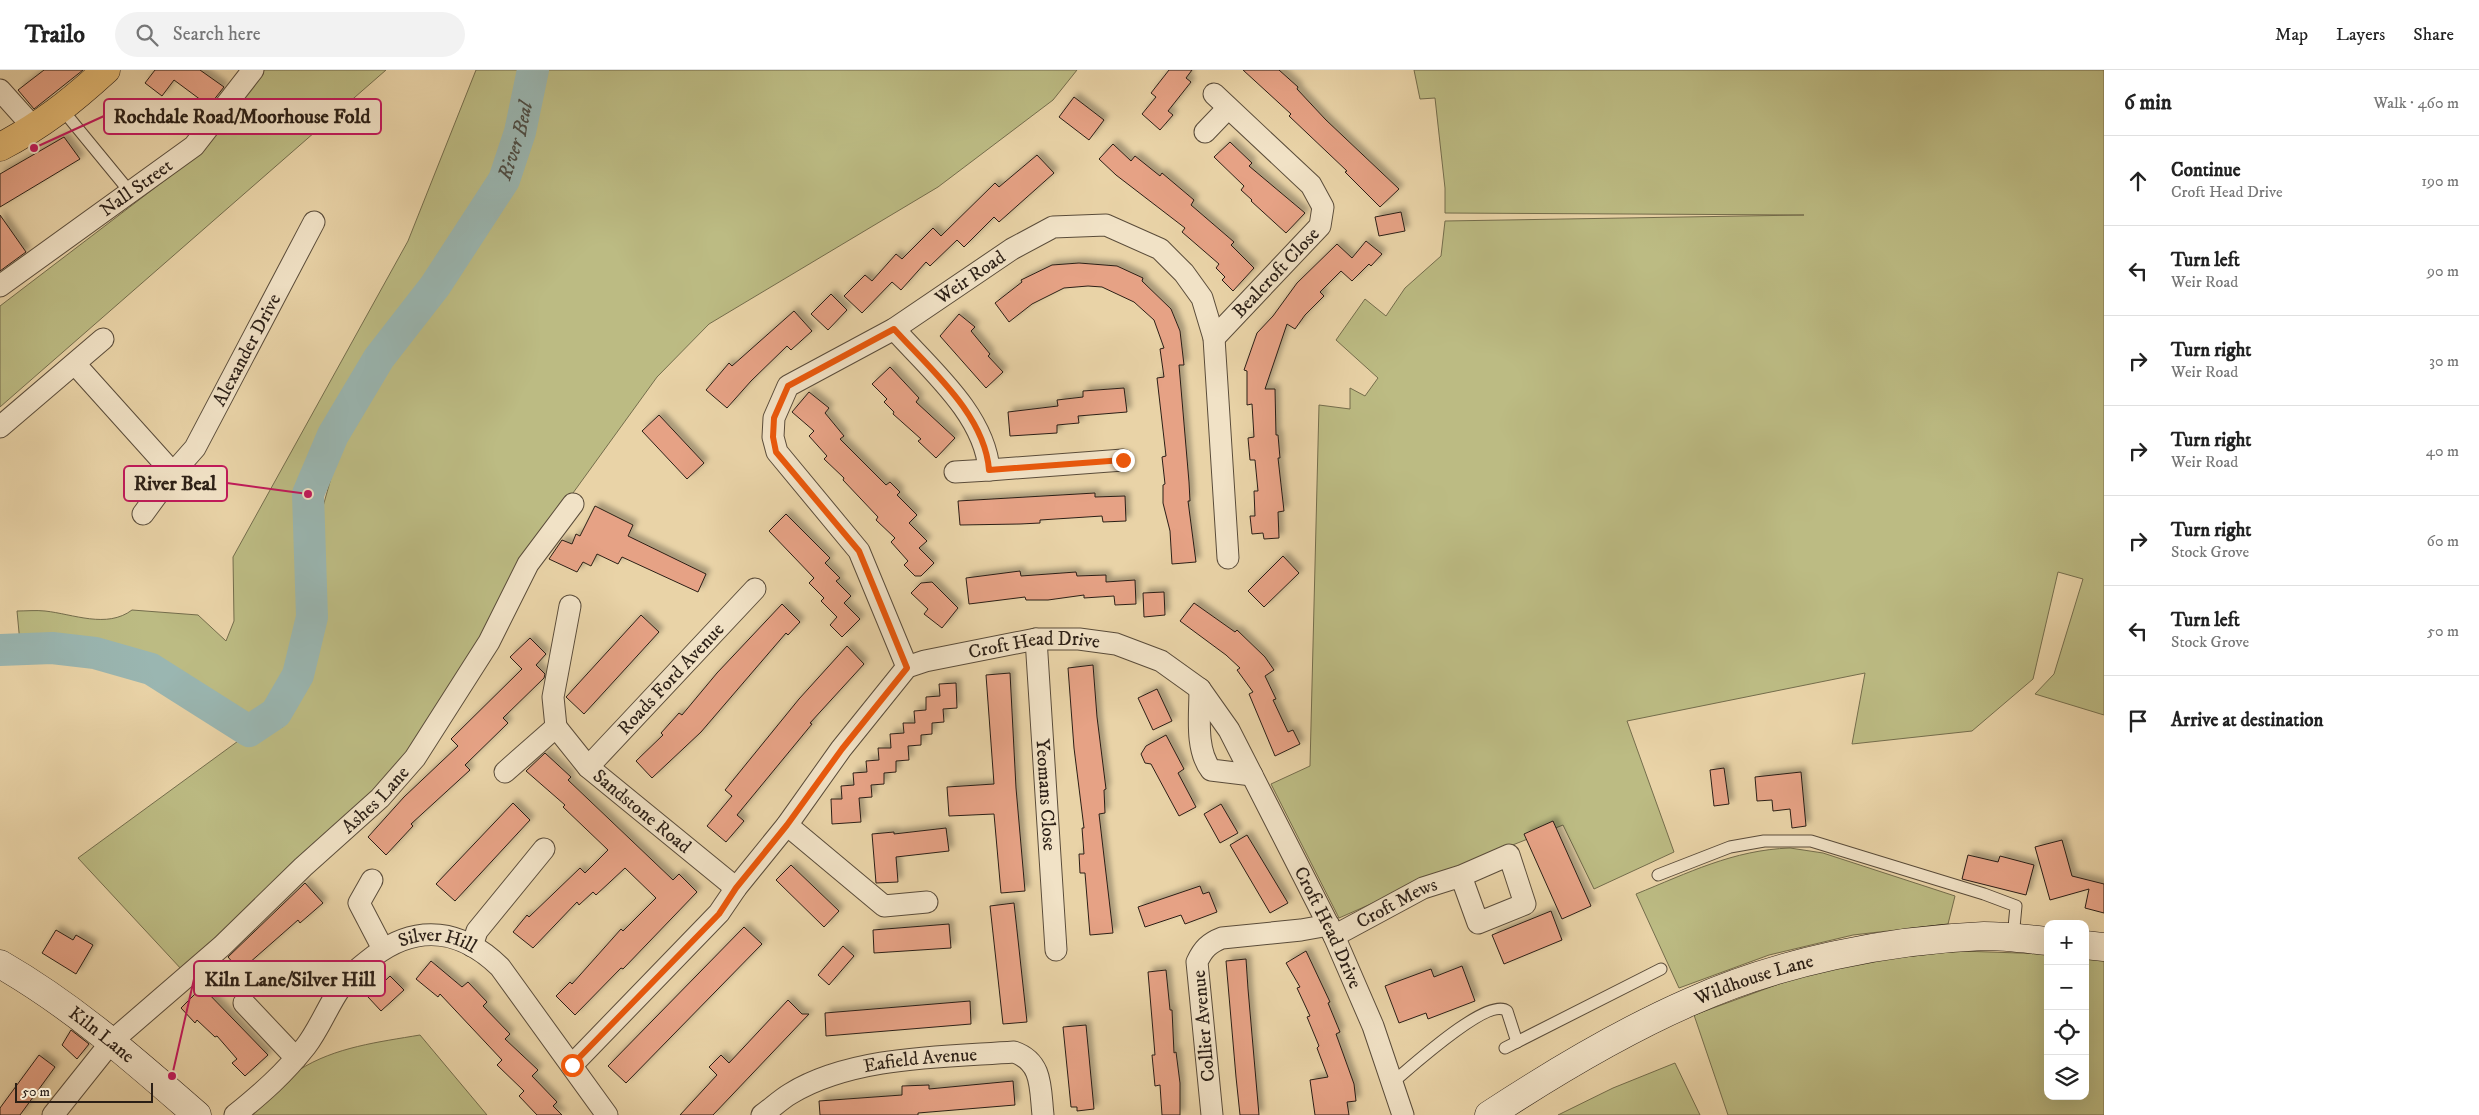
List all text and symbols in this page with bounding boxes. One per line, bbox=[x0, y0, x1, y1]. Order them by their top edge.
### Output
search box bbox=[115, 12, 465, 57]
text: Trailo bbox=[25, 20, 85, 50]
icon: search bbox=[133, 21, 161, 49]
text: Search here bbox=[173, 23, 261, 46]
text: Map bbox=[2275, 24, 2308, 46]
text: Layers bbox=[2336, 24, 2385, 46]
text: Share bbox=[2413, 24, 2454, 46]
text: 6 min bbox=[2124, 90, 2172, 116]
text: Walk · 460 m bbox=[2373, 93, 2459, 113]
water label: River Beal bbox=[492, 98, 539, 184]
callout: Rochdale Road/Moorhouse Fold bbox=[104, 99, 381, 134]
text: Rochdale Road/Moorhouse Fold bbox=[114, 105, 371, 130]
street label: Nall Street bbox=[96, 154, 177, 222]
text: Continue bbox=[2171, 159, 2241, 182]
icon: ahead bbox=[2124, 167, 2152, 195]
text: 190 m bbox=[2421, 171, 2459, 191]
text: Croft Head Drive bbox=[2171, 182, 2283, 202]
street label: Bealcroft Close bbox=[1228, 222, 1324, 323]
street label: Weir Road bbox=[930, 245, 1010, 310]
text: Turn left bbox=[2171, 249, 2240, 272]
icon: left bbox=[2124, 257, 2152, 285]
text: 90 m bbox=[2427, 261, 2459, 281]
text: Weir Road bbox=[2171, 272, 2238, 292]
street label: Alexander Drive bbox=[208, 290, 286, 410]
text: Turn right bbox=[2171, 339, 2251, 362]
icon: right bbox=[2124, 347, 2152, 375]
text: 30 m bbox=[2429, 351, 2459, 371]
text: Weir Road bbox=[2171, 362, 2238, 382]
text: Turn right bbox=[2171, 429, 2251, 452]
icon: right bbox=[2124, 437, 2152, 465]
text: 40 m bbox=[2426, 441, 2459, 461]
route end bbox=[1112, 449, 1135, 472]
text: Weir Road bbox=[2171, 452, 2238, 472]
callout: River Beal bbox=[124, 466, 227, 501]
text: River Beal bbox=[134, 472, 217, 497]
text: Turn right bbox=[2171, 519, 2251, 542]
icon: right bbox=[2124, 527, 2152, 555]
text: 60 m bbox=[2427, 531, 2459, 551]
text: Stock Grove bbox=[2171, 542, 2249, 562]
text: Turn left bbox=[2171, 609, 2240, 632]
icon: left bbox=[2124, 617, 2152, 645]
street label: Roads Ford Avenue bbox=[613, 618, 729, 740]
text: 50 m bbox=[2427, 621, 2459, 641]
street label: Croft Head Drive bbox=[966, 628, 1101, 664]
text: Stock Grove bbox=[2171, 632, 2249, 652]
icon: arrive bbox=[2124, 707, 2152, 735]
text: Arrive at destination bbox=[2171, 709, 2323, 732]
street label: Yeomans Close bbox=[1031, 738, 1061, 852]
street label: Ashes Lane bbox=[337, 761, 414, 838]
street label: Sandstone Road bbox=[588, 764, 696, 858]
street label: Croft Head Drive bbox=[1289, 863, 1367, 992]
street label: Croft Mews bbox=[1352, 873, 1440, 933]
map controls bbox=[2044, 920, 2089, 1100]
button: + bbox=[2044, 920, 2089, 965]
street label: Silver Hill bbox=[395, 923, 481, 958]
street label: Wildhouse Lane bbox=[1690, 949, 1816, 1010]
callout: Kiln Lane/Silver Hill bbox=[194, 961, 385, 996]
button: − bbox=[2044, 965, 2089, 1010]
text: Kiln Lane/Silver Hill bbox=[204, 968, 377, 993]
street label: Collier Avenue bbox=[1188, 969, 1220, 1083]
street label: Kiln Lane bbox=[64, 1002, 139, 1068]
button: locate bbox=[2044, 1010, 2089, 1055]
street label: Eafield Avenue bbox=[861, 1043, 978, 1078]
route start bbox=[561, 1054, 584, 1077]
button: layers bbox=[2044, 1055, 2089, 1100]
scale bar bbox=[15, 1080, 152, 1103]
text: 50 m bbox=[22, 1083, 50, 1101]

